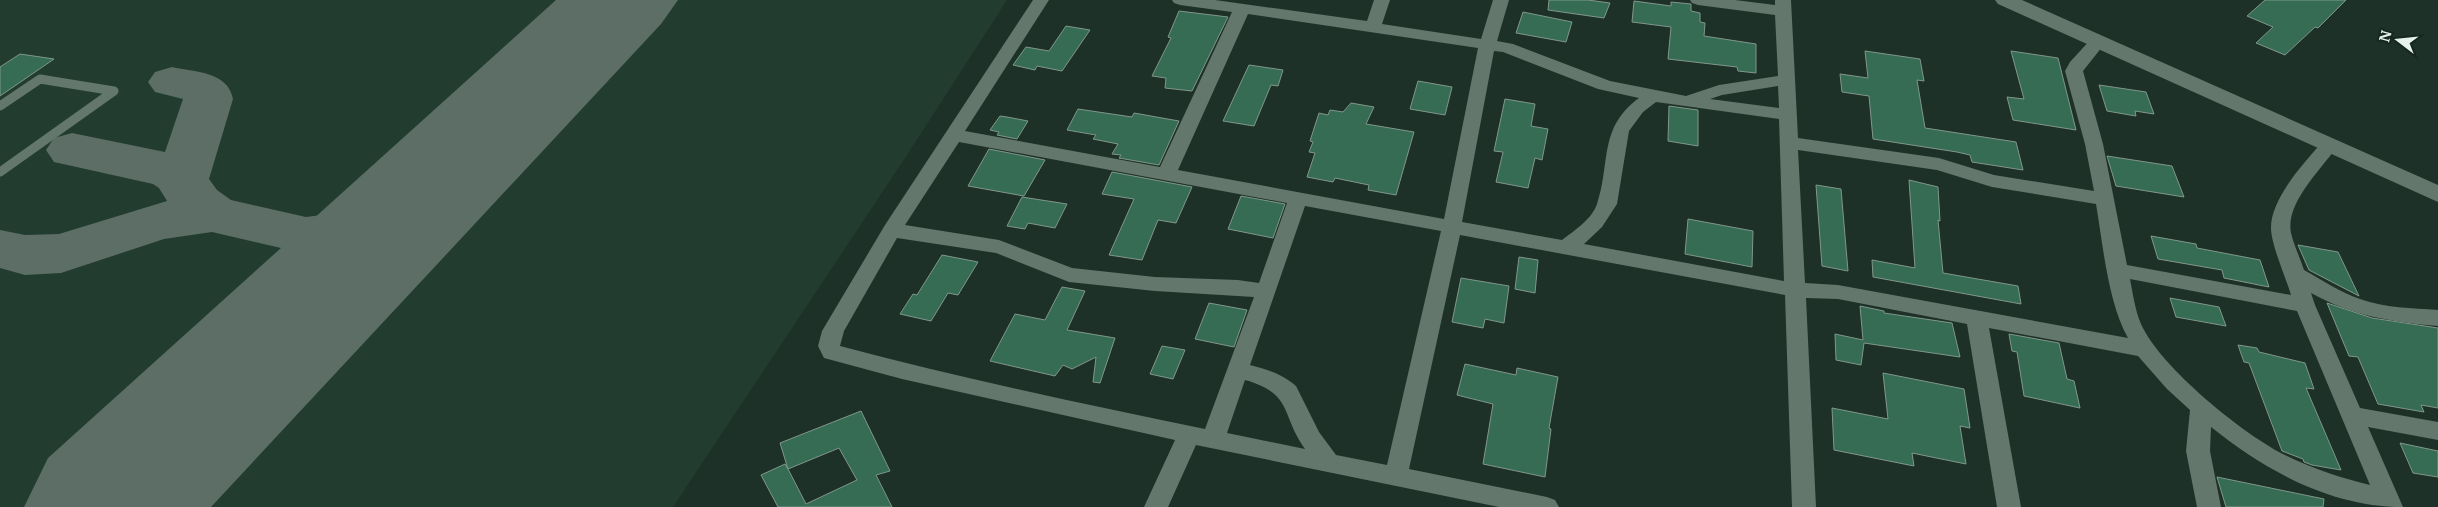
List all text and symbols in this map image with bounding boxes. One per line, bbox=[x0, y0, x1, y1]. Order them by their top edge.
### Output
north arrow bbox=[2373, 15, 2423, 65]
text: N bbox=[2375, 29, 2396, 44]

